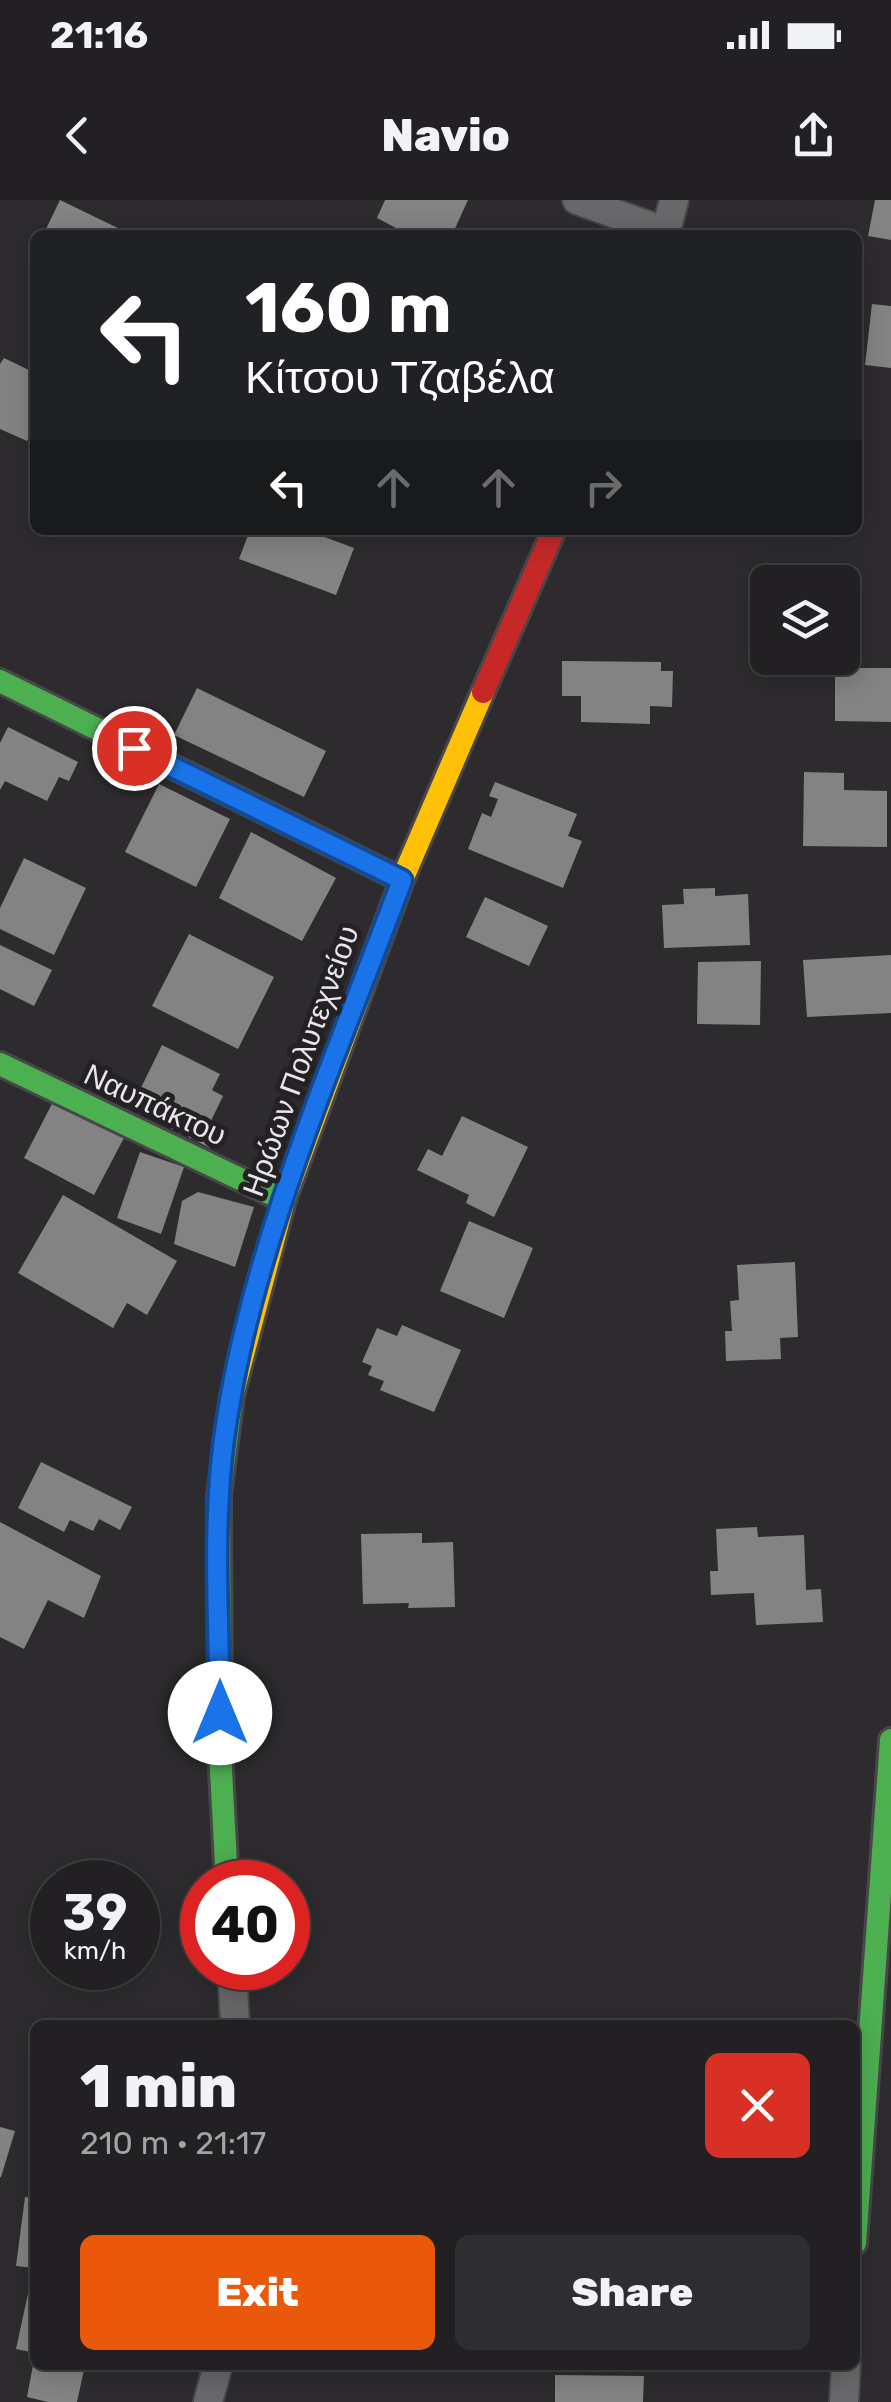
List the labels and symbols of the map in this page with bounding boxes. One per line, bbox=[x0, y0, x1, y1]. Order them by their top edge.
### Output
pin bbox=[92, 706, 177, 791]
street label: Ηρώων Πολυτεχνείου bbox=[235, 921, 367, 1201]
street label: Ναυπάκτου bbox=[78, 1056, 232, 1154]
position arrow bbox=[168, 1661, 272, 1765]
speed limit sign: 40 bbox=[180, 1860, 310, 1990]

